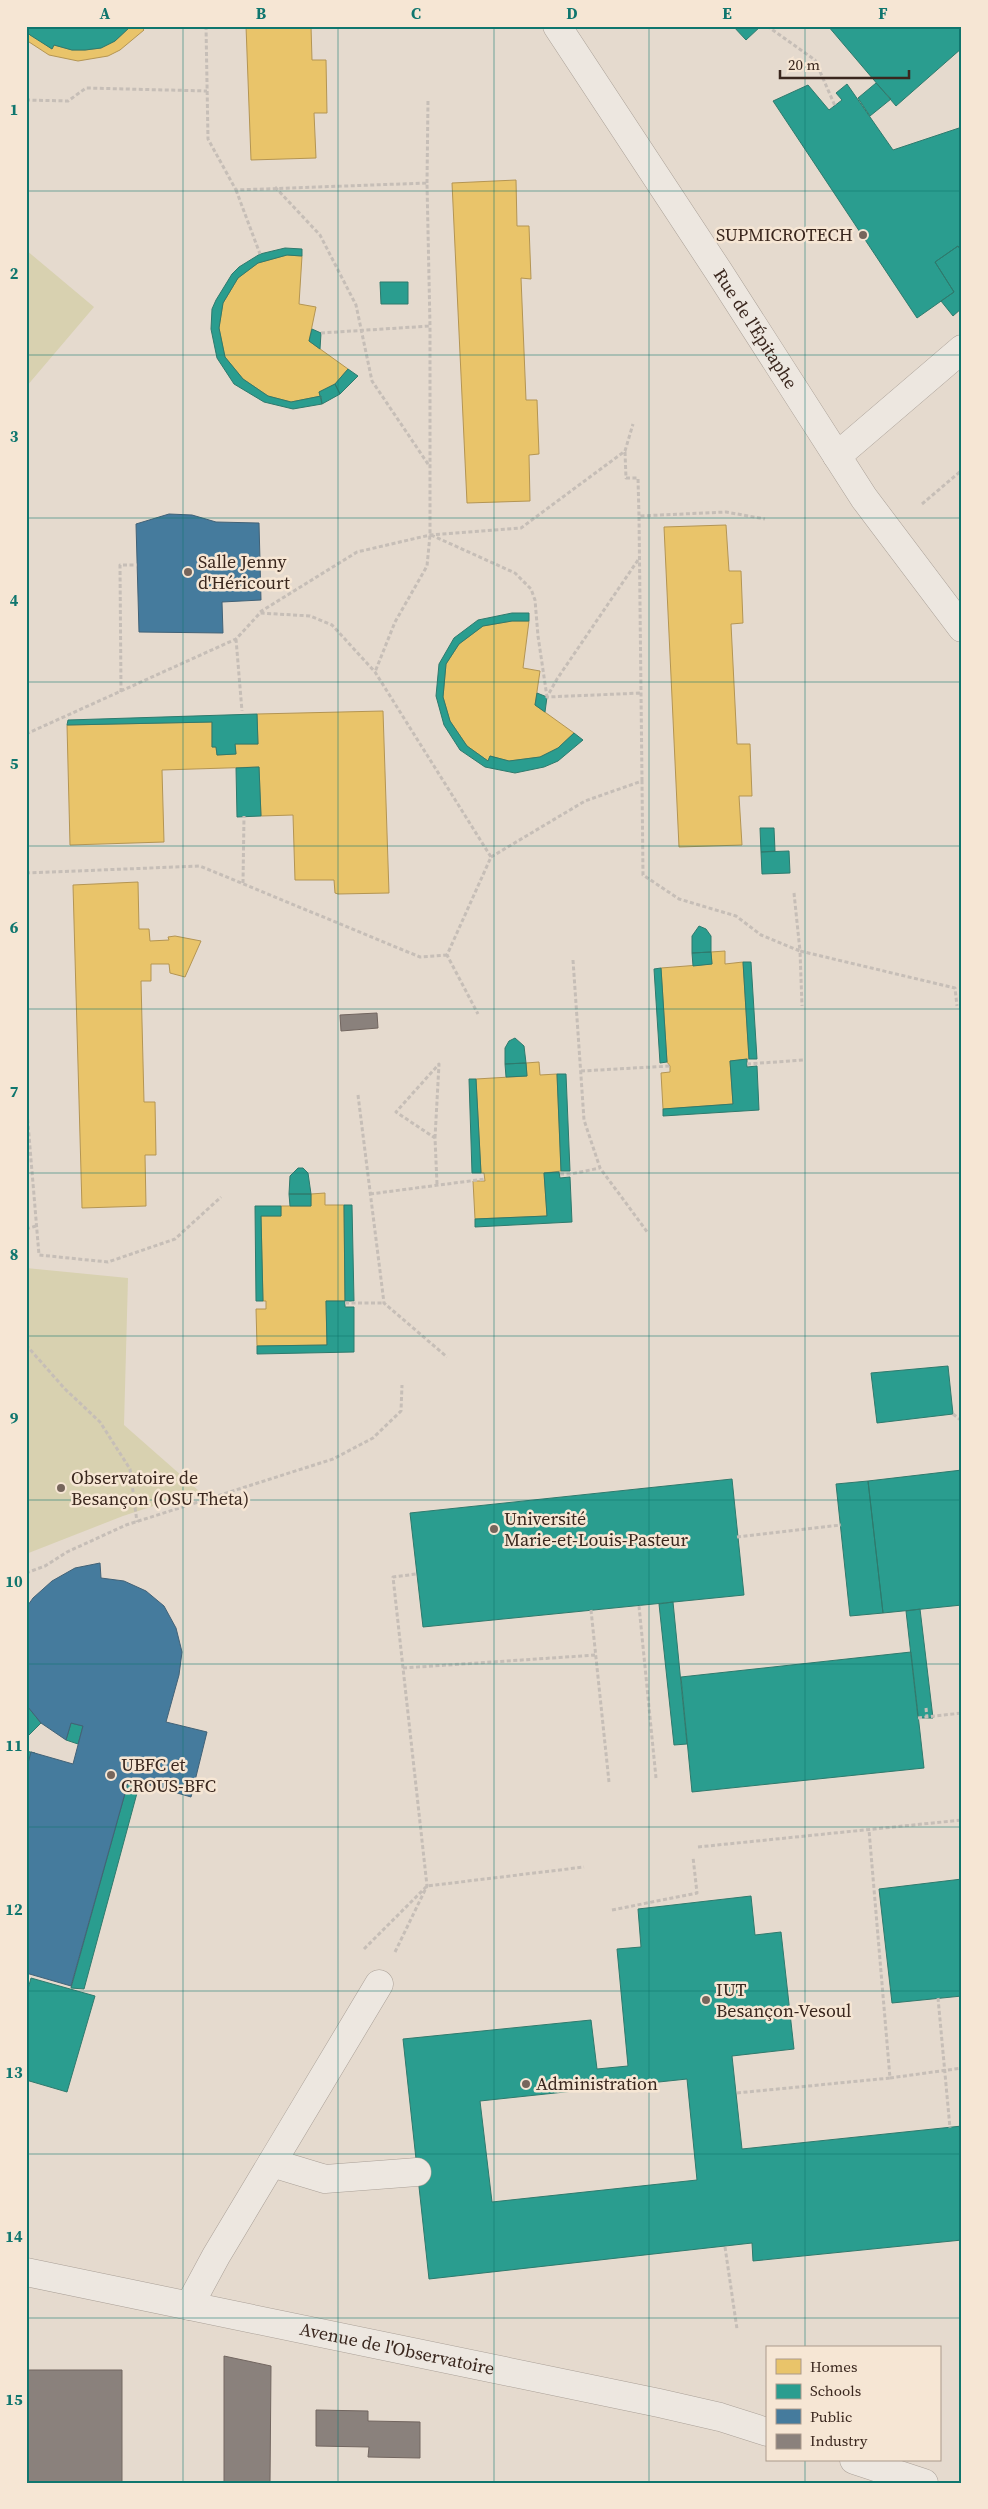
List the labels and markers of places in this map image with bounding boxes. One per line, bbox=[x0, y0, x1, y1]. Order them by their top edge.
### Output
place label: SUPMICROTECH bbox=[716, 222, 853, 247]
marker: SUPMICROTECH bbox=[857, 229, 869, 241]
place label: Salle Jenny d'Héricourt bbox=[198, 549, 290, 595]
marker: Salle Jenny d'Héricourt bbox=[182, 566, 194, 578]
place label: Observatoire de Besançon (OSU Theta) bbox=[71, 1465, 249, 1511]
marker: Observatoire de Besançon (OSU Theta) bbox=[55, 1482, 67, 1494]
place label: Université Marie-et-Louis-Pasteur bbox=[504, 1506, 689, 1552]
marker: Université Marie-et-Louis-Pasteur bbox=[488, 1523, 500, 1535]
place label: UBFC et CROUS-BFC bbox=[121, 1752, 216, 1798]
marker: UBFC et CROUS-BFC bbox=[105, 1769, 117, 1781]
place label: IUT Besançon-Vesoul bbox=[716, 1977, 852, 2023]
marker: IUT Besançon-Vesoul bbox=[700, 1994, 712, 2006]
place label: Administration bbox=[536, 2071, 658, 2096]
marker: Administration bbox=[520, 2078, 532, 2090]

